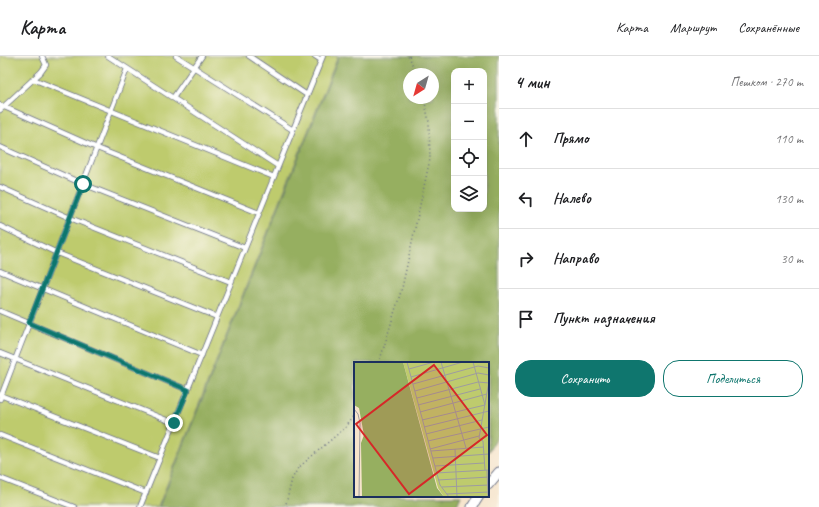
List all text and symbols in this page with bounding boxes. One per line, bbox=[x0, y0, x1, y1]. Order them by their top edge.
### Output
text: Карта bbox=[20, 16, 65, 40]
text: Карта bbox=[616, 19, 648, 36]
text: Маршрут bbox=[670, 19, 716, 36]
text: Сохранённые bbox=[738, 19, 799, 36]
north arrow bbox=[403, 68, 439, 104]
map controls bbox=[451, 68, 487, 212]
button: + bbox=[451, 68, 487, 104]
text: 4 мин bbox=[515, 72, 550, 93]
text: Пешком · 270 m bbox=[730, 74, 803, 90]
button: − bbox=[451, 104, 487, 140]
icon: ahead bbox=[515, 128, 537, 150]
text: Прямо bbox=[553, 129, 589, 148]
text: 110 m bbox=[775, 131, 803, 147]
button: locate bbox=[451, 140, 487, 176]
route start bbox=[74, 175, 92, 193]
button: layers bbox=[451, 176, 487, 212]
icon: left bbox=[515, 188, 537, 210]
text: Налево bbox=[553, 189, 591, 208]
text: 130 m bbox=[775, 191, 803, 207]
icon: right bbox=[515, 248, 537, 270]
text: Направо bbox=[553, 249, 599, 268]
text: 30 m bbox=[781, 251, 803, 267]
icon: arrive bbox=[515, 308, 537, 330]
text: Пункт назначения bbox=[553, 309, 655, 328]
button: Сохранить bbox=[515, 360, 655, 397]
button: Поделиться bbox=[663, 360, 803, 397]
inset map bbox=[354, 362, 489, 497]
route end bbox=[165, 414, 183, 432]

